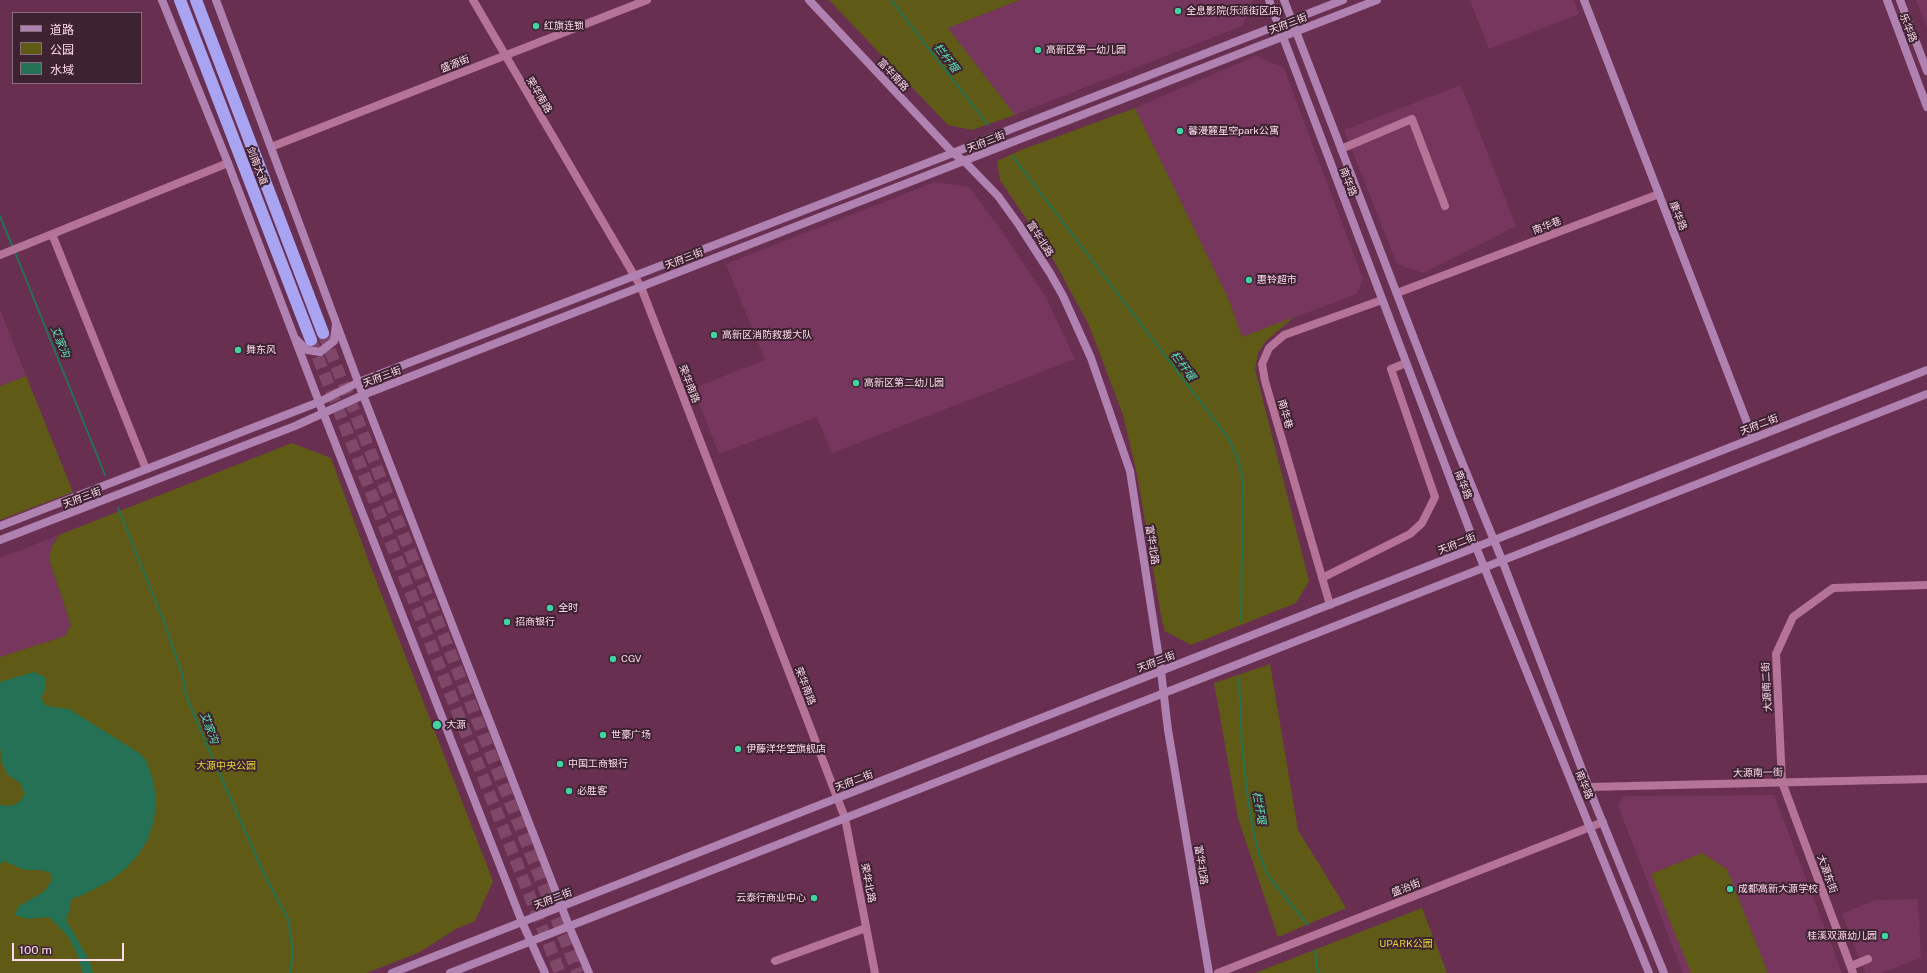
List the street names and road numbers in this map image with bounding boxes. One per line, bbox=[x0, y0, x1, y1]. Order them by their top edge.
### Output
street label: 天府三街 bbox=[1267, 11, 1309, 37]
street label: 乐华路 bbox=[1897, 12, 1919, 44]
street label: 盛源街 bbox=[439, 53, 471, 75]
street label: 富华南路 bbox=[875, 56, 911, 94]
street label: 荣华南路 bbox=[524, 75, 554, 115]
street label: 天府三街 bbox=[965, 129, 1007, 155]
street label: 剑南大道 bbox=[244, 145, 270, 187]
street label: 南华路 bbox=[1337, 166, 1359, 198]
street label: 康华路 bbox=[1667, 200, 1689, 232]
street label: 南华巷 bbox=[1531, 215, 1563, 237]
street label: 富华北路 bbox=[1024, 219, 1056, 259]
street label: 天府三街 bbox=[663, 246, 705, 272]
street label: 荣华南路 bbox=[676, 363, 702, 405]
street label: 天府三街 bbox=[361, 364, 403, 390]
street label: 南华巷 bbox=[1275, 398, 1295, 430]
street label: 天府二街 bbox=[1738, 412, 1780, 438]
street label: 南华路 bbox=[1452, 469, 1474, 501]
street label: 天府三街 bbox=[61, 485, 103, 511]
street label: 富华北路 bbox=[1143, 524, 1161, 566]
street label: 天府二街 bbox=[1436, 531, 1478, 557]
street label: 天府二街 bbox=[1135, 649, 1177, 675]
street label: 大源南二街 bbox=[1760, 662, 1774, 712]
street label: 荣华南路 bbox=[792, 665, 818, 707]
street label: 大源南一街 bbox=[1733, 767, 1783, 779]
street label: 天府二街 bbox=[833, 768, 875, 794]
street label: 南华路 bbox=[1573, 769, 1595, 801]
street label: 富华北路 bbox=[1192, 844, 1210, 886]
street label: 大源东街 bbox=[1815, 853, 1839, 895]
street label: 荣华北路 bbox=[858, 862, 878, 904]
street label: 盛治街 bbox=[1390, 877, 1422, 899]
street label: 天府二街 bbox=[532, 886, 574, 912]

